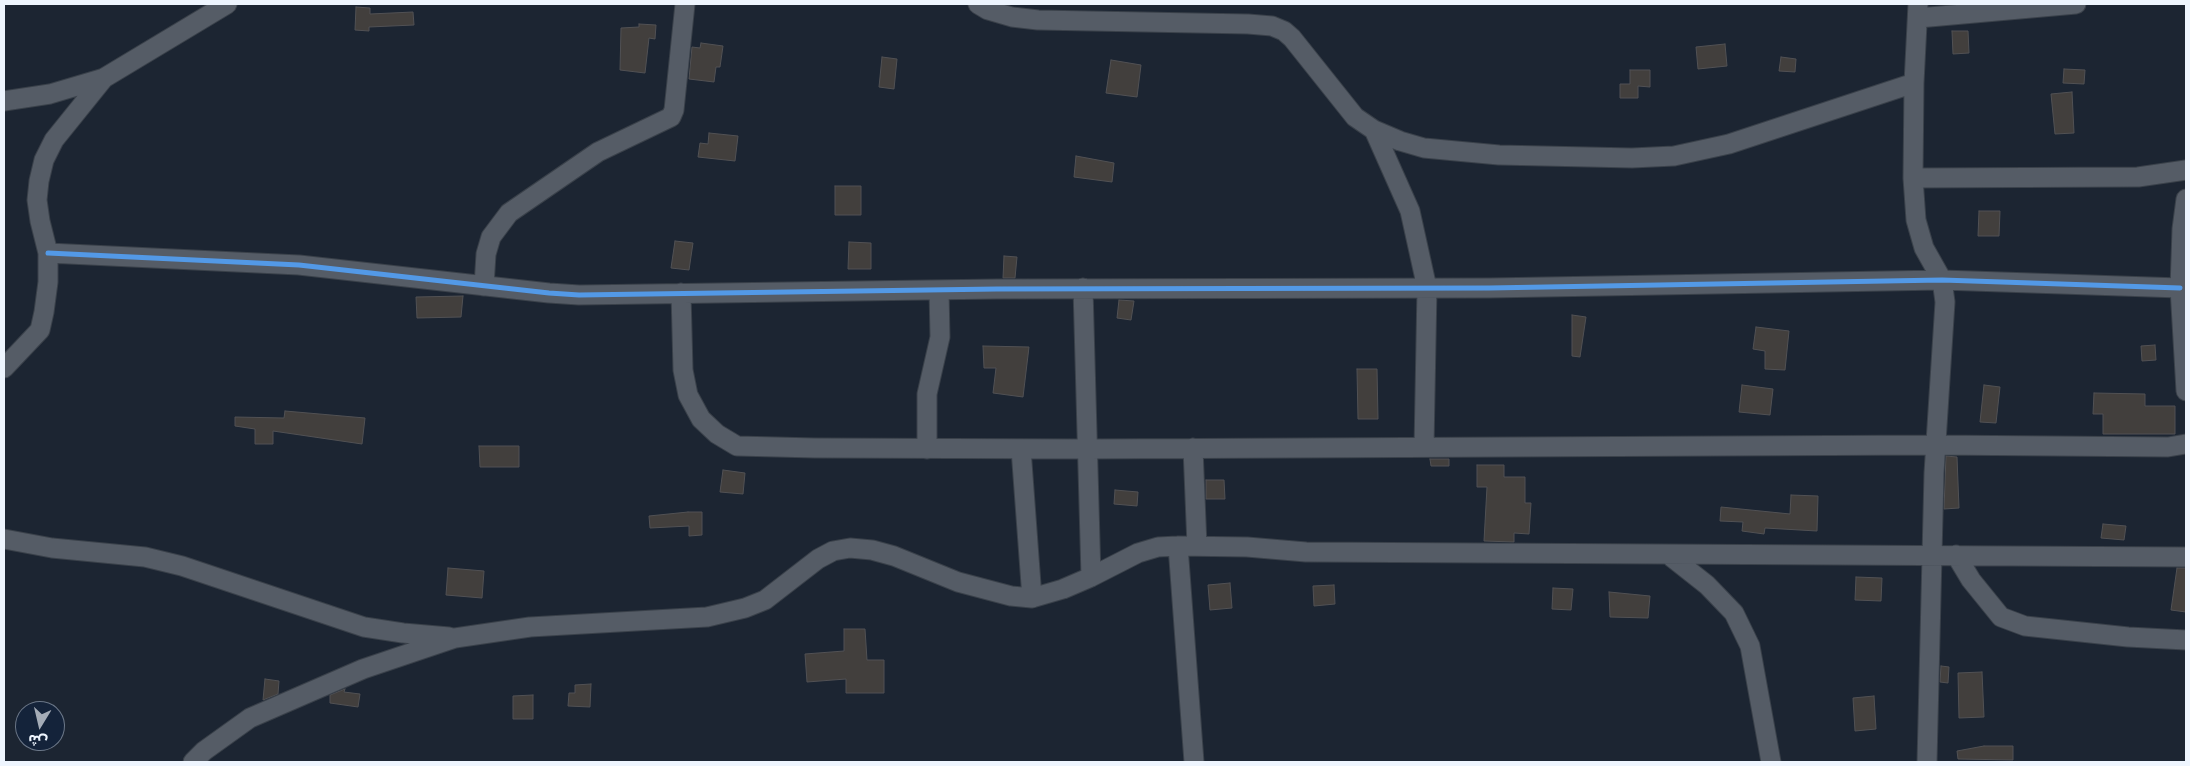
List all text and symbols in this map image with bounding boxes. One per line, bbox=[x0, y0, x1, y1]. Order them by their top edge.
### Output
north arrow bbox=[15, 701, 65, 751]
text: ش bbox=[27, 730, 49, 750]

